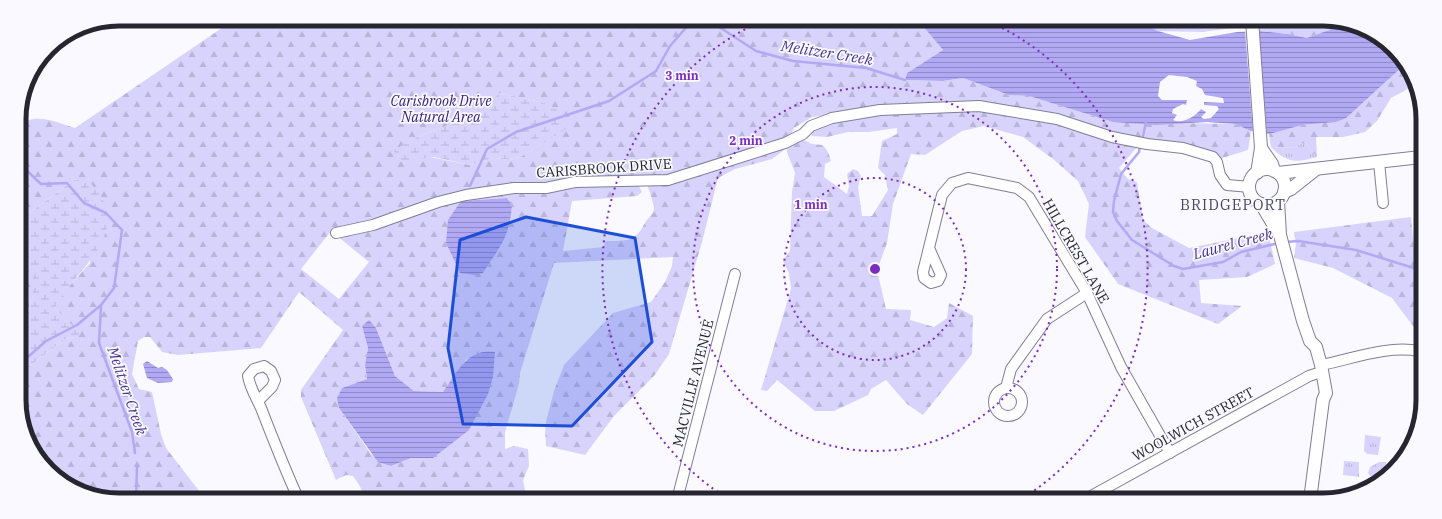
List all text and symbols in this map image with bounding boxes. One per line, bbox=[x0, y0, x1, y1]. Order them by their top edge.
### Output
water label: Melitzer Creek bbox=[779, 36, 874, 69]
text: 3 min bbox=[665, 68, 699, 83]
park label: Carisbrook Drive Natural Area bbox=[391, 92, 492, 126]
text: 2 min bbox=[729, 133, 763, 148]
street label: CARISBROOK DRIVE bbox=[536, 154, 672, 182]
street label: HILLCREST LANE bbox=[1039, 195, 1113, 307]
district label: BRIDGEPORT bbox=[1180, 195, 1286, 214]
text: 1 min bbox=[794, 197, 828, 212]
water label: Laurel Creek bbox=[1190, 224, 1275, 264]
centre of rings bbox=[868, 262, 882, 276]
street label: MACVILLE AVENUE bbox=[668, 317, 718, 449]
water label: Melitzer Creek bbox=[103, 343, 152, 438]
street label: WOOLWICH STREET bbox=[1129, 383, 1257, 465]

